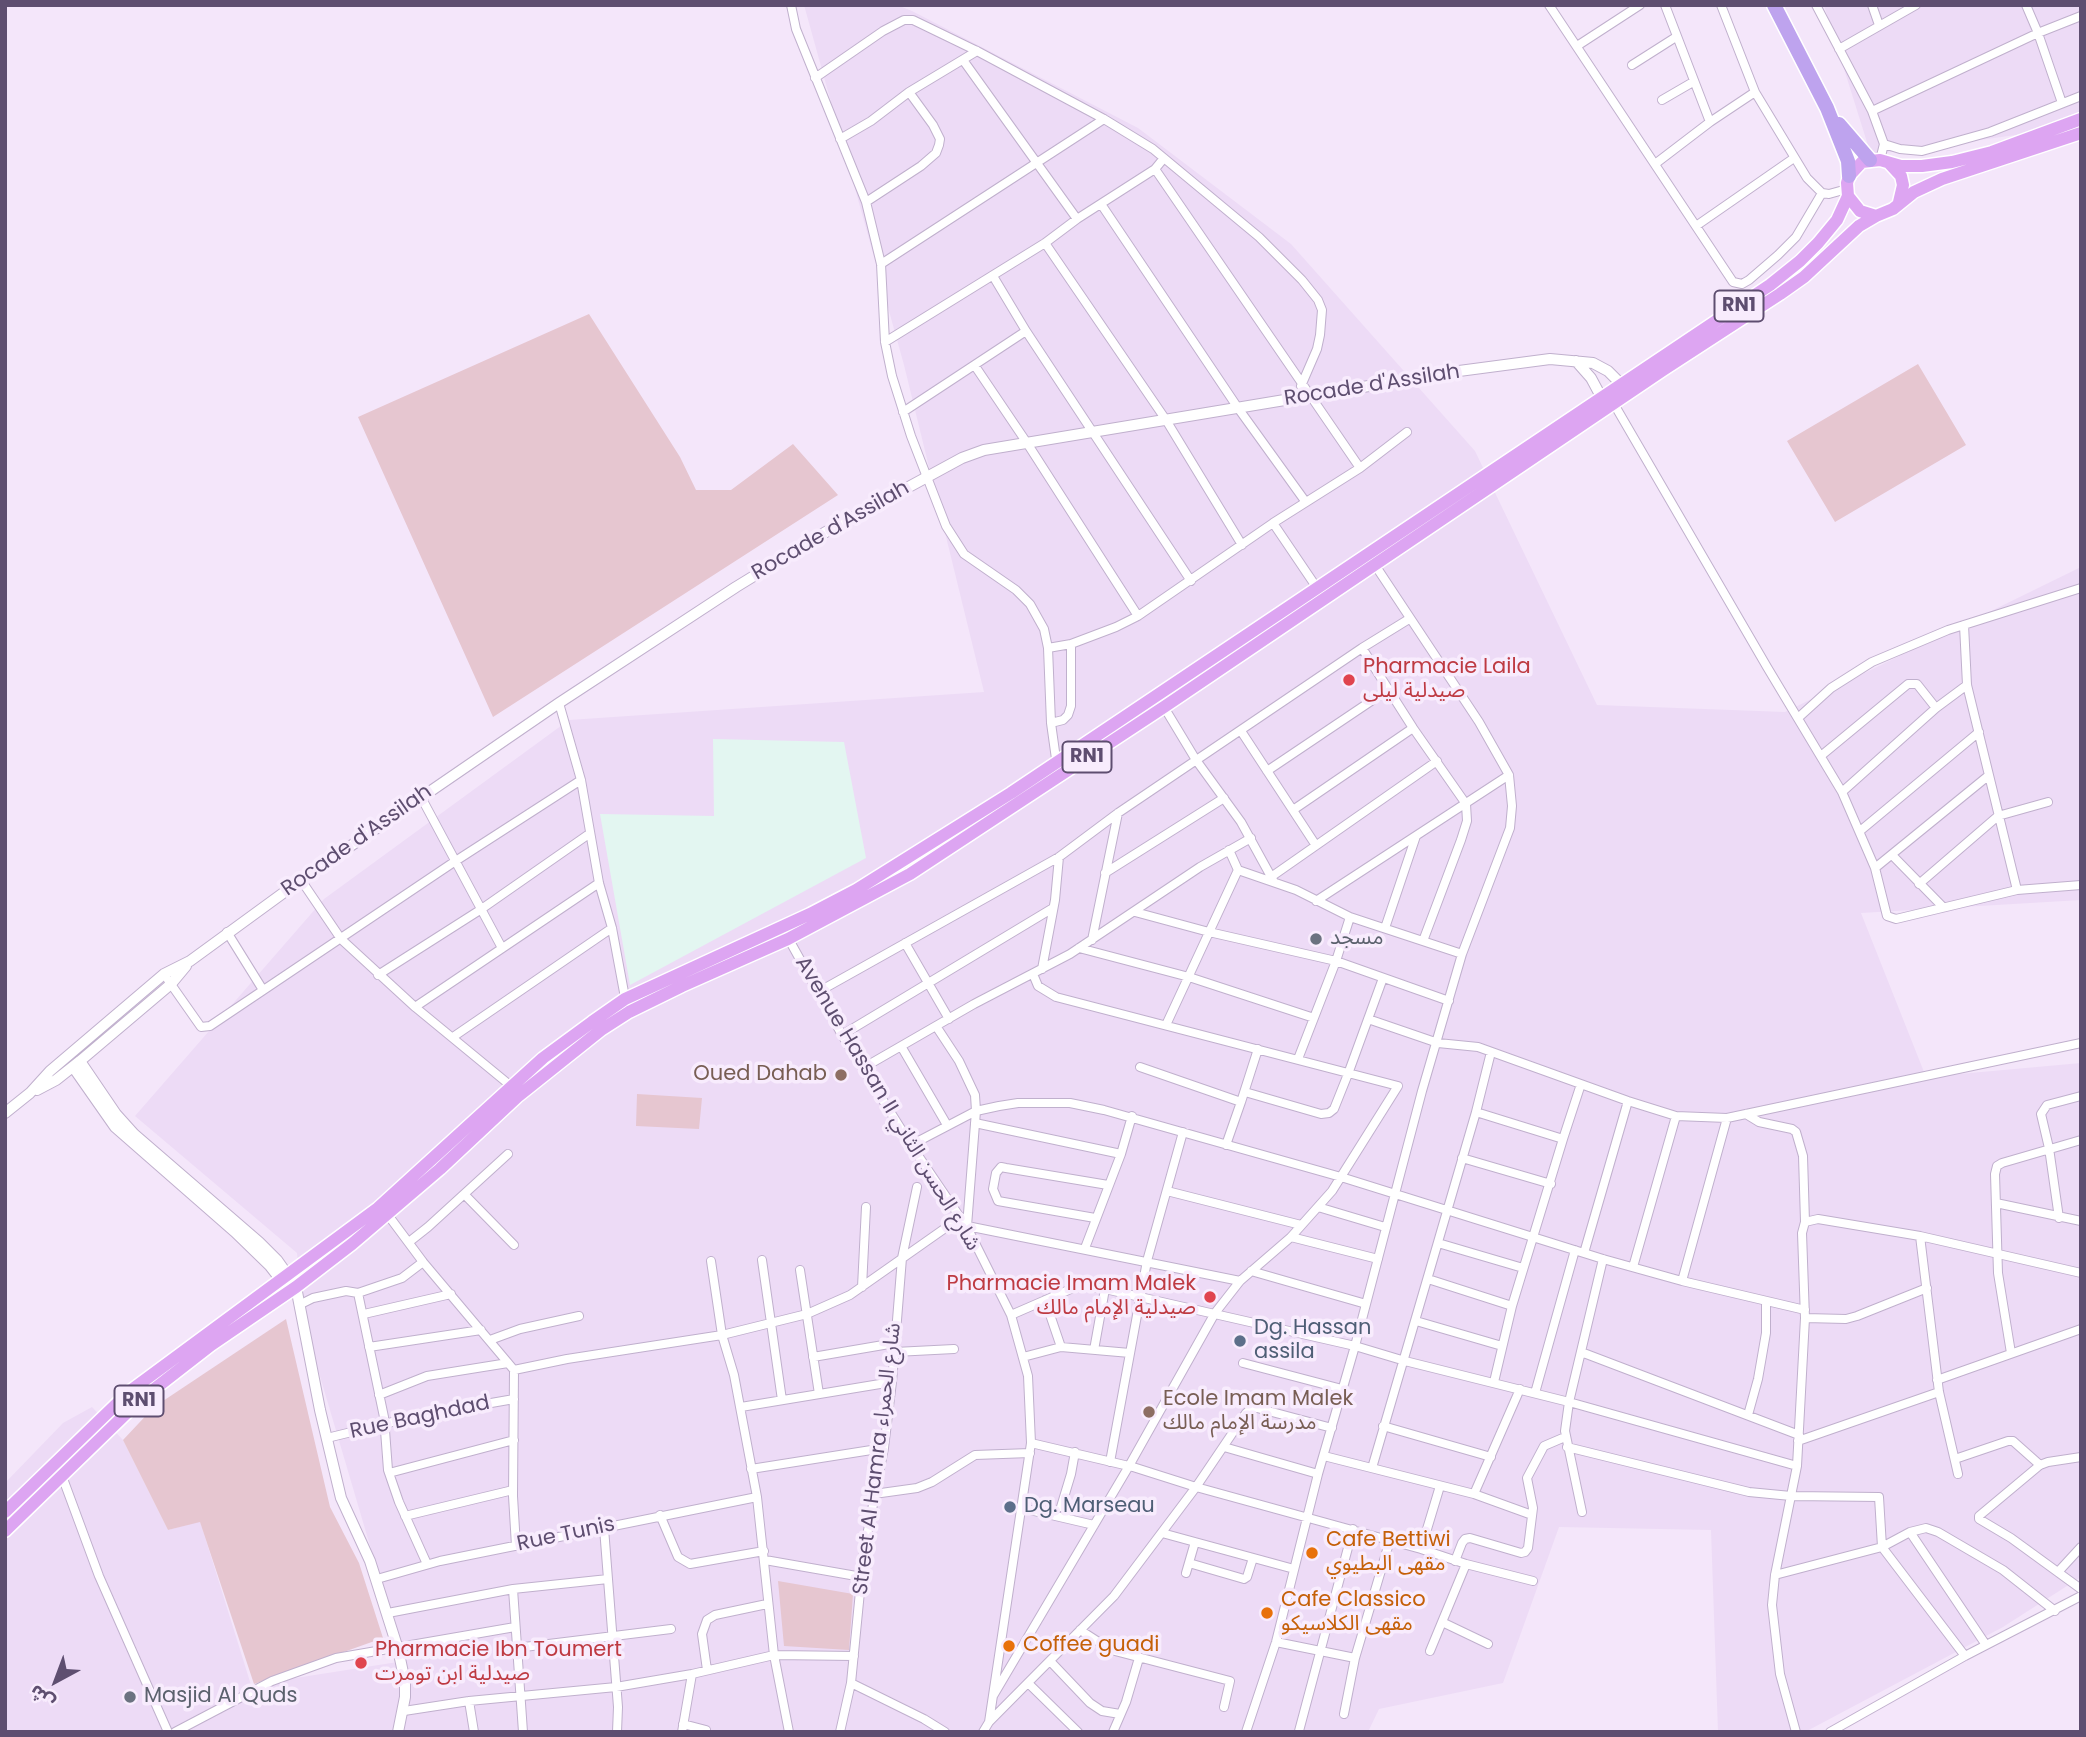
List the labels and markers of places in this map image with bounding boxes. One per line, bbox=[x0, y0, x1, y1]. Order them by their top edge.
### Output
place label: Pharmacie Laila صيدلية ليلى bbox=[1363, 655, 1531, 705]
marker: Pharmacie Laila صيدلية ليلى bbox=[1341, 672, 1357, 688]
place label: مسجد bbox=[1330, 926, 1383, 952]
marker: مسجد bbox=[1308, 931, 1324, 947]
place label: Oued Dahab bbox=[693, 1062, 827, 1088]
marker: Oued Dahab bbox=[833, 1067, 849, 1083]
place label: Pharmacie Imam Malek صيدلية الإمام مالك bbox=[946, 1272, 1196, 1322]
marker: Pharmacie Imam Malek صيدلية الإمام مالك bbox=[1202, 1289, 1218, 1305]
place label: Dg. Hassan assila bbox=[1254, 1316, 1371, 1366]
marker: Dg. Hassan assila bbox=[1232, 1333, 1248, 1349]
place label: Ecole Imam Malek مدرسة الإمام مالك bbox=[1163, 1387, 1353, 1437]
marker: Ecole Imam Malek مدرسة الإمام مالك bbox=[1141, 1404, 1157, 1420]
place label: Dg. Marseau bbox=[1024, 1494, 1155, 1520]
marker: Dg. Marseau bbox=[1002, 1499, 1018, 1515]
place label: Cafe Bettiwi مقهى البطيوي bbox=[1326, 1528, 1451, 1578]
marker: Cafe Bettiwi مقهى البطيوي bbox=[1304, 1545, 1320, 1561]
place label: Cafe Classico مقهى الكلاسيكو bbox=[1281, 1588, 1426, 1638]
marker: Cafe Classico مقهى الكلاسيكو bbox=[1259, 1605, 1275, 1621]
place label: Coffee guadi bbox=[1023, 1633, 1159, 1659]
place label: Pharmacie Ibn Toumert صيدلية ابن تومرت bbox=[375, 1638, 622, 1688]
marker: Coffee guadi bbox=[1001, 1638, 1017, 1654]
marker: Pharmacie Ibn Toumert صيدلية ابن تومرت bbox=[353, 1655, 369, 1671]
place label: Masjid Al Quds bbox=[144, 1684, 297, 1710]
marker: Masjid Al Quds bbox=[122, 1689, 138, 1705]

